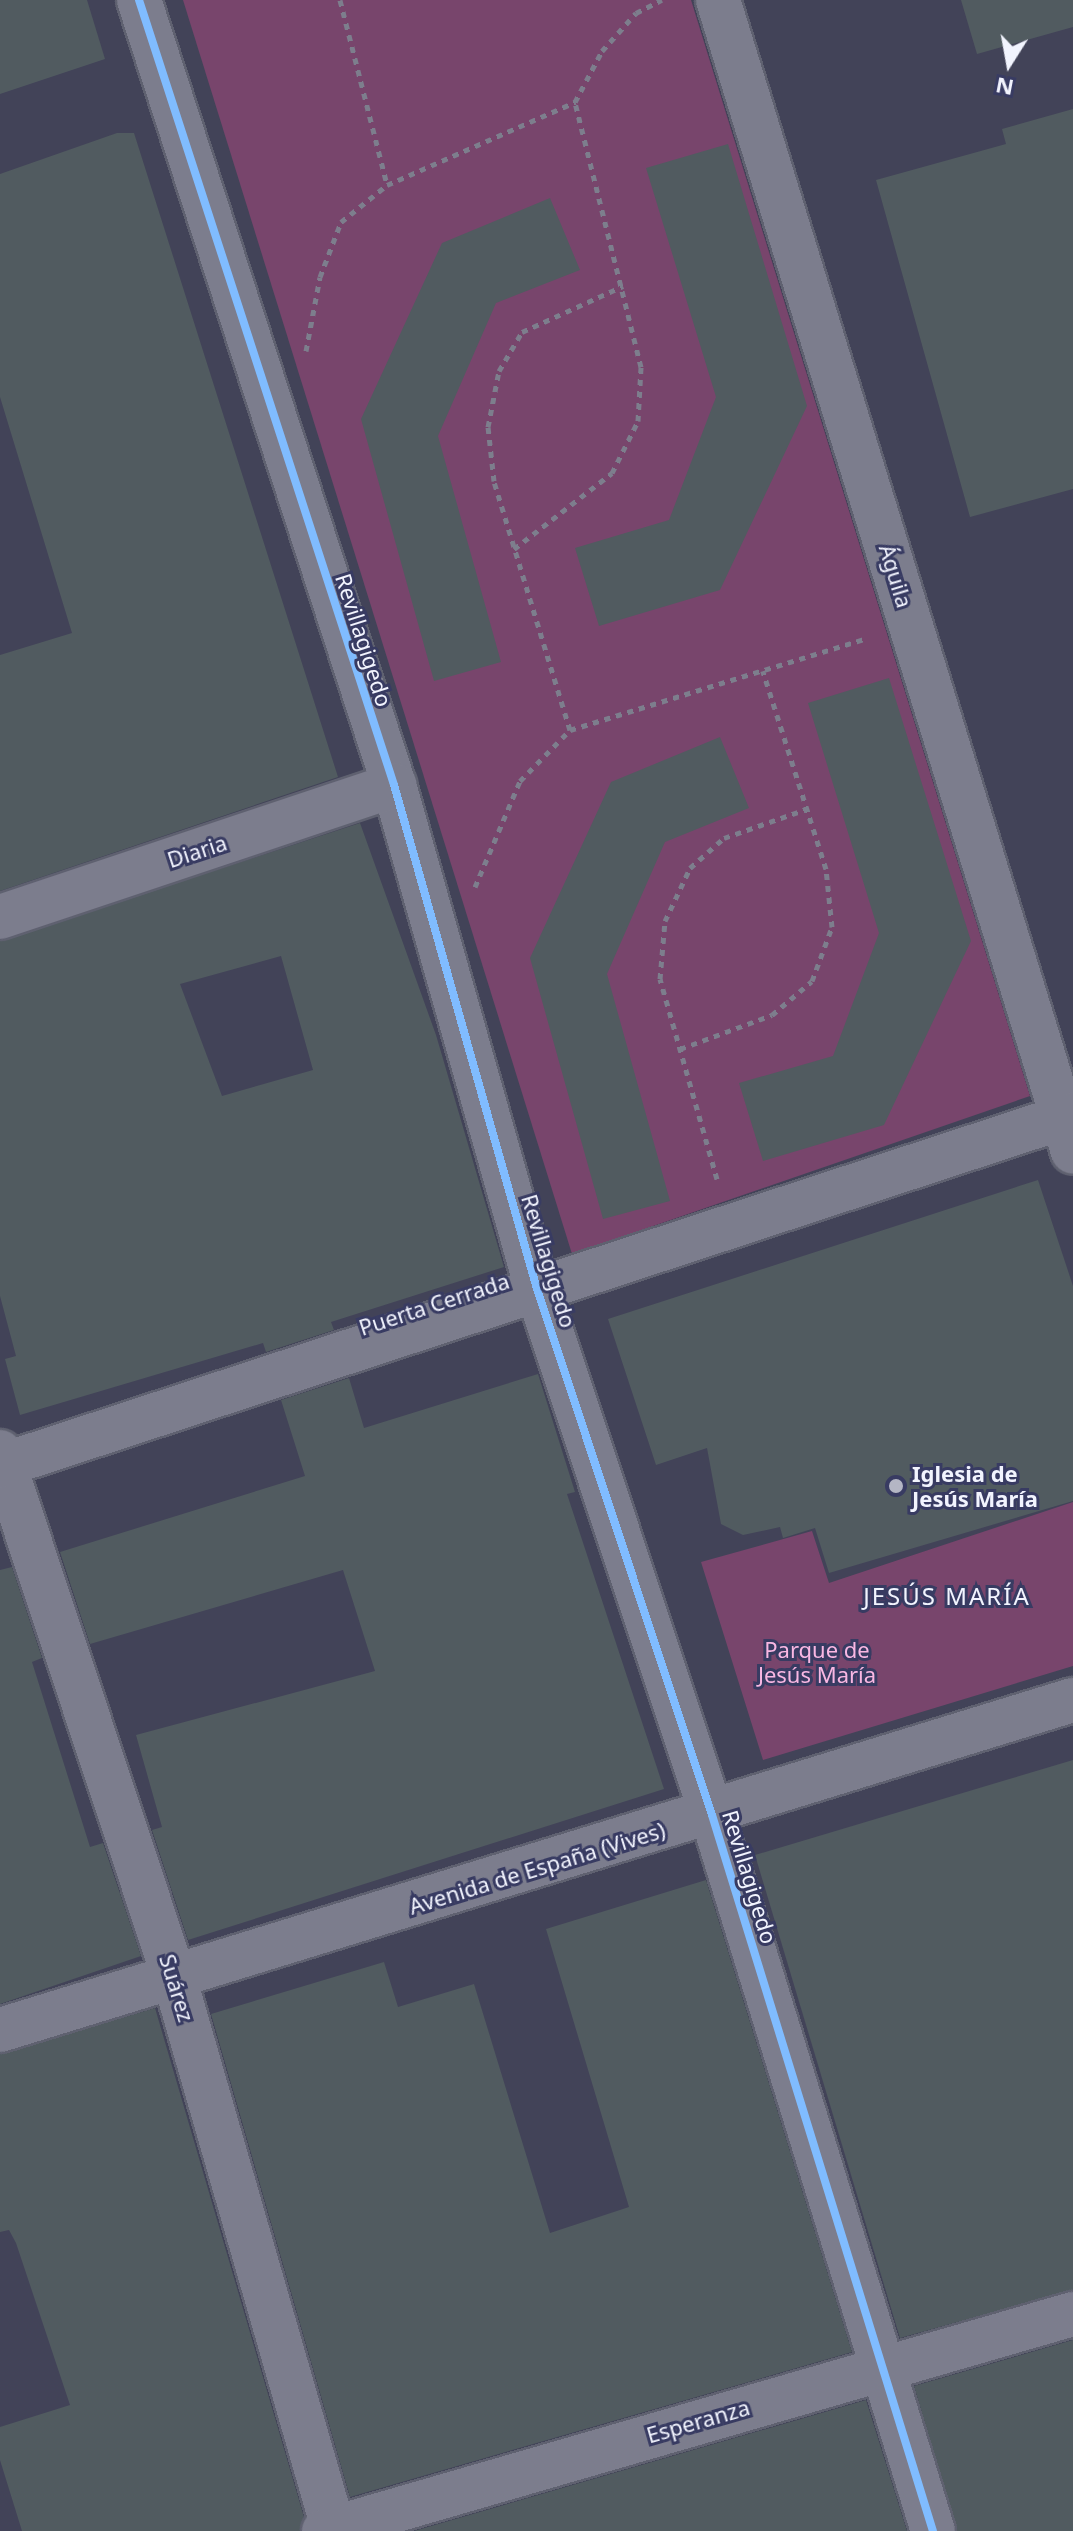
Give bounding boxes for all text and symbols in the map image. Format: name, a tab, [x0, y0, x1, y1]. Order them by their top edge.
north arrow	[969, 24, 1049, 104]
text: N	[993, 71, 1016, 104]
street label: Águila	[874, 541, 918, 611]
street label: Revillagigedo	[330, 570, 398, 710]
street label: Diaria	[164, 829, 230, 873]
street label: Revillagigedo	[516, 1191, 582, 1331]
street label: Puerta Cerrada	[355, 1267, 513, 1341]
place label: Iglesia de Jesús María	[912, 1460, 1038, 1512]
marker: Iglesia de Jesús María	[887, 1477, 905, 1495]
district label: JESÚS MARÍA	[863, 1582, 1031, 1610]
park label: Parque de Jesús María	[758, 1636, 876, 1688]
street label: Revillagigedo	[717, 1807, 783, 1947]
street label: Avenida de España (Vives)	[406, 1816, 668, 1920]
street label: Suárez	[154, 1951, 200, 2025]
street label: Esperanza	[643, 2394, 753, 2448]

